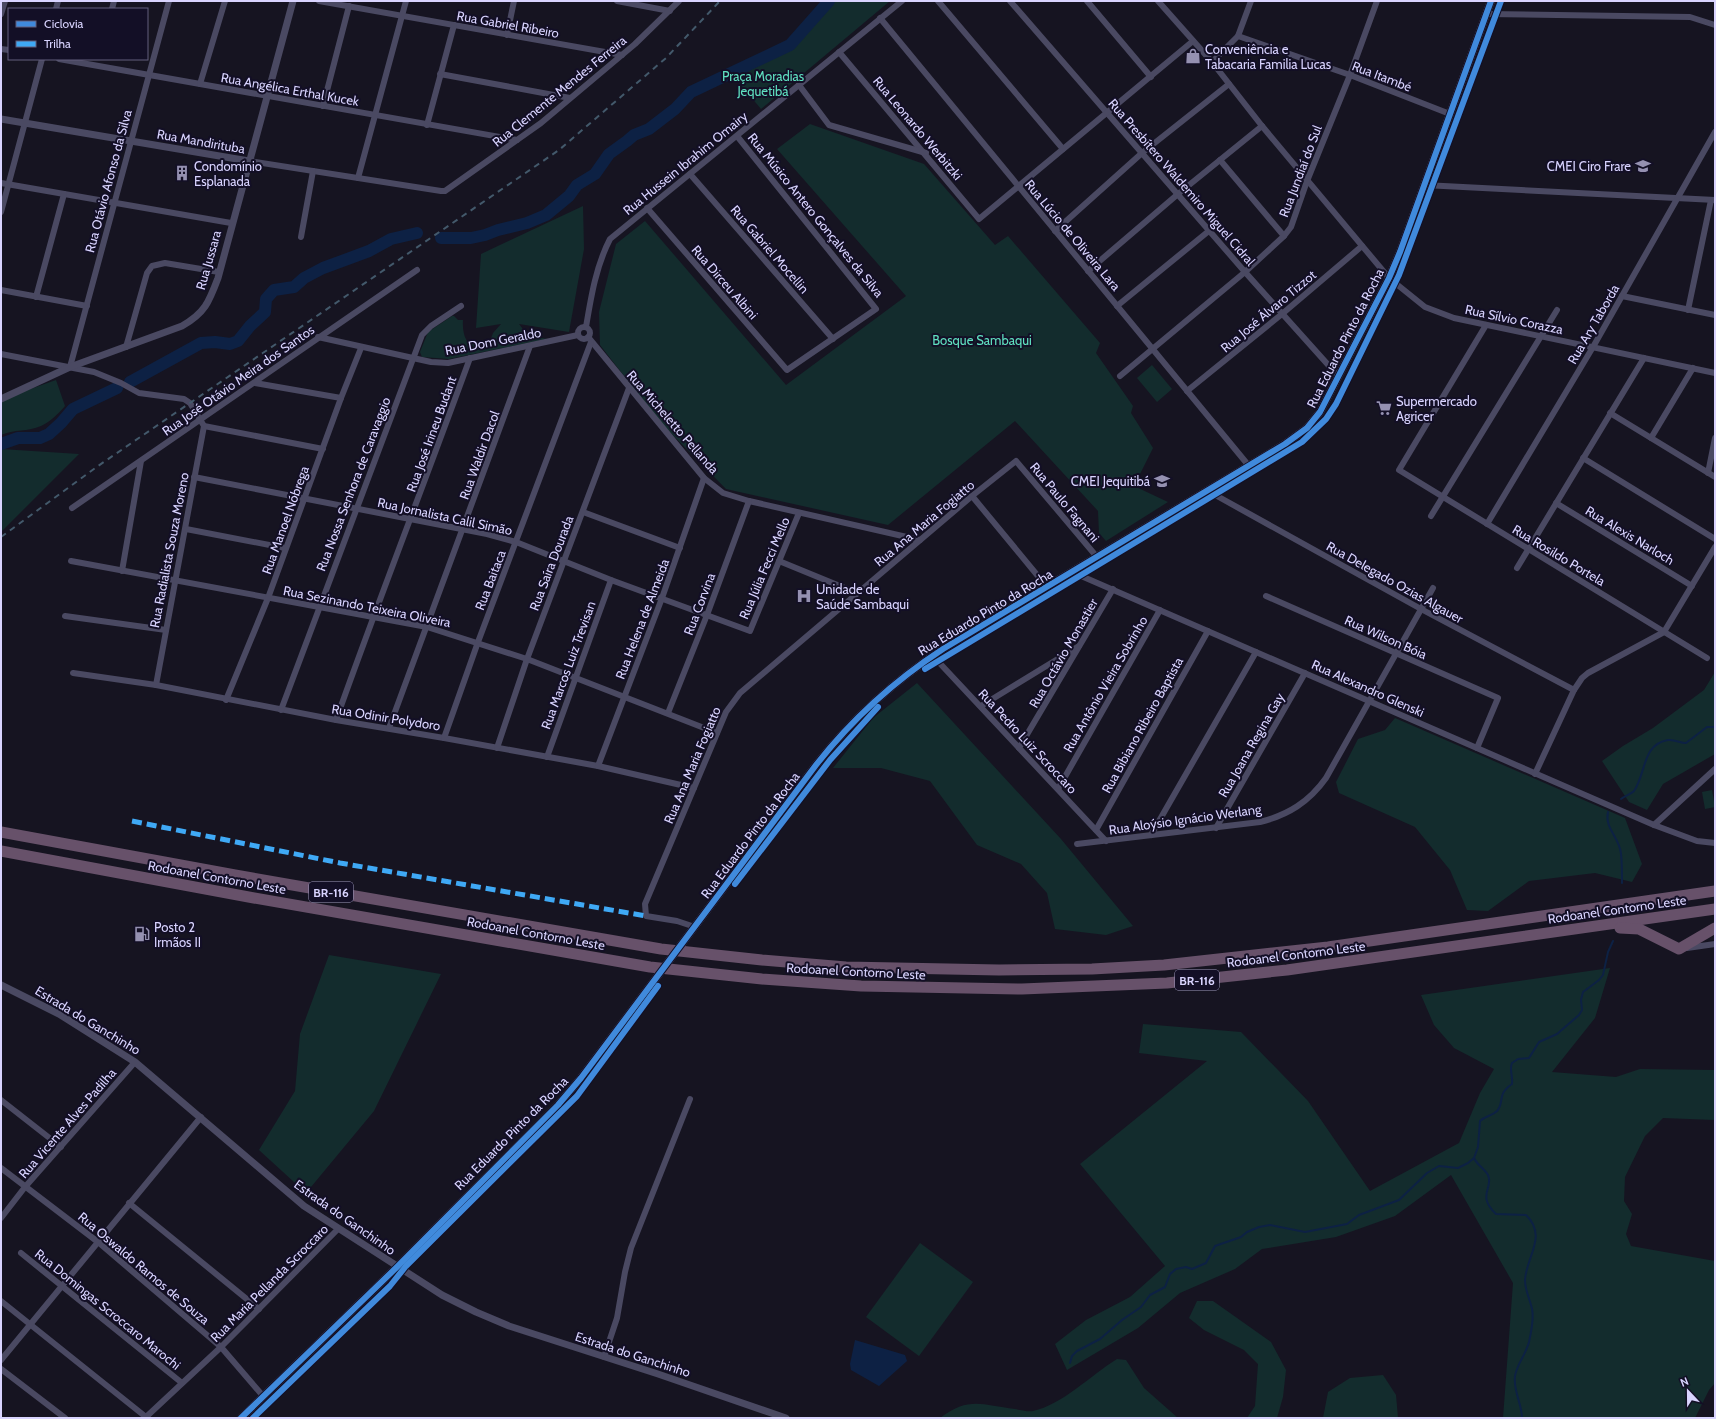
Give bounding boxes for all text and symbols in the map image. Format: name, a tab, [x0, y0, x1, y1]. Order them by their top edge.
street label: Rua Gabriel Ribeiro	[456, 7, 560, 41]
legend	[8, 8, 148, 60]
text: Ciclovia	[44, 16, 83, 31]
street label: Rua Clemente Mendes Ferreira	[489, 32, 630, 150]
text: Trilha	[44, 36, 71, 51]
place label: Conveniência e Tabacaria Familia Lucas	[1205, 41, 1332, 72]
shop icon: Conveniência e Tabacaria Familia Lucas	[1184, 47, 1202, 65]
street label: Rua Itambé	[1350, 57, 1414, 95]
park label: Praça Moradias Jequetibá	[722, 68, 805, 99]
street label: Rua Angélica Erthal Kucek	[220, 69, 360, 109]
street label: Rua Leonardo Werbitzki	[870, 73, 966, 183]
street label: Rua Presbítero Waldemiro Miguel Cidral	[1105, 95, 1259, 269]
street label: Rua Otávio Afonso da Silva	[81, 107, 135, 254]
street label: Rua Hussein Ibrahim Omairy	[619, 108, 751, 218]
street label: Rua Jundiaí do Sul	[1275, 123, 1325, 219]
street label: Rua Mandirituba	[156, 125, 247, 157]
street label: Rua Músico Antero Gonçalves da Silva	[745, 130, 888, 301]
school or university icon: CMEI Ciro Frare	[1634, 157, 1652, 175]
place label: Condomínio Esplanada	[194, 158, 262, 189]
place label: CMEI Ciro Frare	[1547, 158, 1631, 174]
building icon: Condomínio Esplanada	[173, 164, 191, 182]
street label: Rua Lúcio de Oliveira Lara	[1022, 176, 1125, 294]
street label: Rua Gabriel Mocellin	[727, 202, 813, 296]
street label: Rua Jussara	[192, 228, 224, 291]
street label: Rua Dirceu Albini	[688, 242, 762, 322]
street label: Rua José Álvaro Tizzot	[1216, 265, 1319, 356]
street label: Rua Eduardo Pinto da Rocha	[1303, 265, 1387, 410]
street label: Rua Ary Taborda	[1564, 281, 1623, 367]
street label: Rua Sílvio Corazza	[1463, 301, 1565, 337]
street label: Rua José Otávio Meira dos Santos	[159, 321, 318, 439]
street label: Rua Dom Geraldo	[444, 324, 542, 358]
park label: Bosque Sambaqui	[932, 332, 1032, 348]
street label: Rua Micheletto Pellanda	[624, 367, 723, 478]
street label: Rua José Irineu Budant	[403, 373, 460, 494]
place label: Supermercado Agricer	[1396, 393, 1477, 424]
street label: Rua Nossa Senhora de Caravaggio	[312, 395, 394, 573]
supermarket icon: Supermercado Agricer	[1375, 399, 1393, 417]
street label: Rua Waldir Dacol	[456, 408, 502, 502]
street label: Rua Paulo Fagnani	[1027, 459, 1103, 545]
street label: Rua Manoel Nóbrega	[258, 463, 312, 576]
street label: Rua Radialista Souza Moreno	[146, 471, 192, 629]
school or university icon: CMEI Jequitibá	[1153, 472, 1171, 490]
place label: CMEI Jequitibá	[1071, 473, 1151, 489]
street label: Rua Ana Maria Fogiatto	[871, 476, 977, 570]
street label: Rua Jornalista Calil Simão	[376, 494, 514, 538]
street label: Rua Alexis Narloch	[1583, 502, 1677, 568]
street label: Rua Saíra Dourada	[526, 513, 577, 613]
street label: Rua Júlia Fecci Mello	[735, 515, 793, 621]
street label: Rua Rosildo Portela	[1510, 521, 1609, 589]
street label: Rua Delegado Ozias Algauer	[1324, 538, 1467, 627]
street label: Rua Baitaca	[471, 547, 509, 612]
street label: Rua Helena de Almeida	[612, 556, 673, 681]
street label: Rua Eduardo Pinto da Rocha	[915, 565, 1056, 659]
street label: Rua Corvina	[680, 570, 718, 637]
place label: Unidade de Saúde Sambaqui	[816, 581, 909, 612]
street label: Rua Sezinando Teixeira Oliveira	[282, 582, 453, 630]
hospital icon: Unidade de Saúde Sambaqui	[795, 587, 813, 605]
street label: Rua Octávio Monastier	[1025, 595, 1101, 710]
street label: Rua Marcos Luiz Trevisan	[537, 599, 599, 731]
street label: Rua Wilson Bóia	[1342, 612, 1430, 663]
street label: Rua Antônio Vieira Sobrinho	[1059, 613, 1151, 755]
street label: Rua Bibiano Ribeiro Baptista	[1098, 654, 1186, 796]
street label: Rua Alexandro Glenski	[1309, 656, 1427, 720]
street label: Rua Pedro Luiz Scroccaro	[975, 685, 1081, 797]
street label: Rua Joana Regina Gay	[1215, 690, 1288, 800]
street label: Rua Odinir Polydoro	[330, 701, 442, 733]
street label: Rua Ana Maria Fogiatto	[660, 704, 724, 826]
street label: Rua Eduardo Pinto da Rocha	[697, 768, 803, 901]
street label: Rua Aloýsio Ignácio Werlang	[1108, 800, 1263, 838]
street label: Rodoanel Contorno Leste	[147, 857, 288, 897]
road number: BR-116	[309, 882, 353, 902]
street label: Rodoanel Contorno Leste	[1547, 891, 1688, 927]
street label: Rodoanel Contorno Leste	[466, 913, 607, 953]
place label: Posto 2 Irmãos II	[154, 919, 201, 950]
fuel station icon: Posto 2 Irmãos II	[133, 925, 151, 943]
street label: Rodoanel Contorno Leste	[1226, 938, 1367, 970]
street label: Rodoanel Contorno Leste	[786, 959, 927, 983]
road number: BR-116	[1175, 970, 1219, 990]
street label: Estrada do Ganchinho	[32, 982, 144, 1058]
street label: Rua Vicente Alves Padilha	[15, 1064, 120, 1181]
street label: Rua Eduardo Pinto da Rocha	[451, 1072, 572, 1193]
street label: Estrada do Ganchinho	[291, 1176, 399, 1258]
street label: Rua Oswaldo Ramos de Souza	[75, 1208, 213, 1328]
street label: Rua Maria Pellanda Scroccaro	[207, 1221, 331, 1345]
street label: Rua Domingas Scroccaro Marochi	[32, 1245, 184, 1373]
street label: Estrada do Ganchinho	[573, 1328, 693, 1380]
north arrow	[1668, 1371, 1708, 1411]
text: N	[1678, 1374, 1690, 1390]

